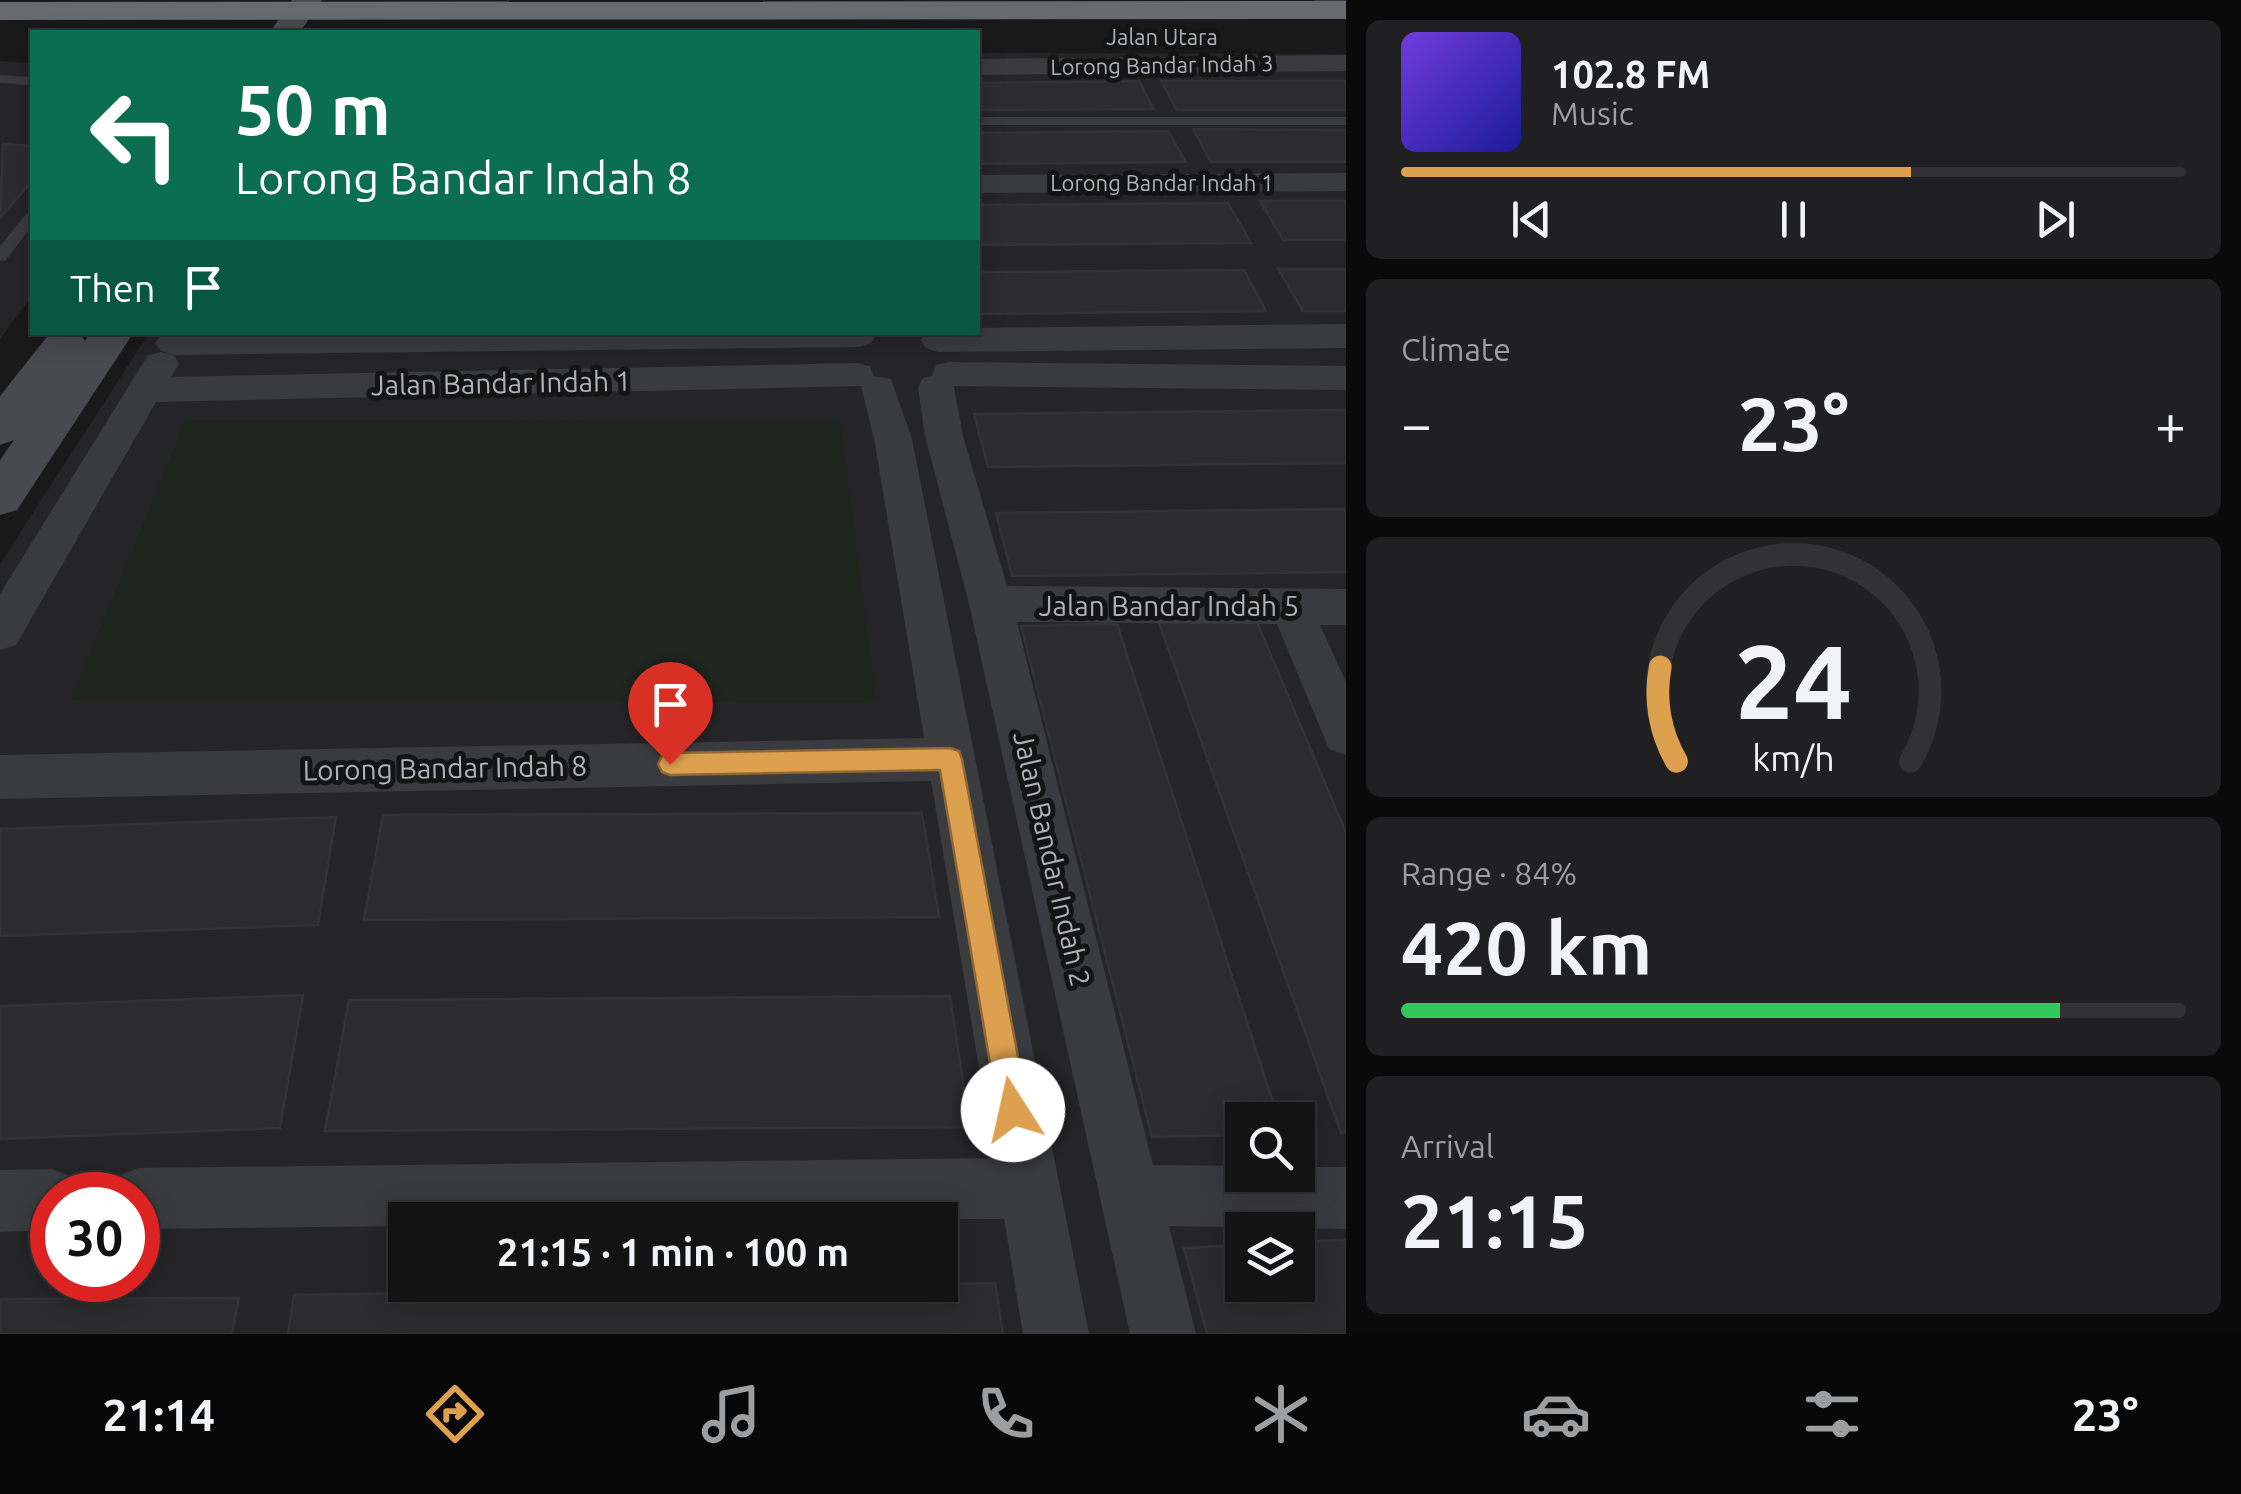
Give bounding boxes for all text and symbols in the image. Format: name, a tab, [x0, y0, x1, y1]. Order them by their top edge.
street label: Jalan Utara	[1106, 24, 1218, 49]
street label: Lorong Bandar Indah 3	[1050, 50, 1274, 79]
text: 102.8 FM	[1551, 53, 1710, 95]
icon: left	[70, 70, 200, 200]
text: 50 m	[235, 70, 391, 148]
text: Music	[1551, 95, 1634, 131]
text: Lorong Bandar Indah 8	[235, 152, 692, 203]
street label: Lorong Bandar Indah 1	[1050, 170, 1274, 195]
icon: previous	[1504, 192, 1559, 247]
icon: pause	[1766, 192, 1821, 247]
icon: next	[2028, 192, 2083, 247]
icon: arrive	[176, 260, 231, 315]
text: Then	[70, 267, 156, 309]
text: Climate	[1401, 331, 1511, 367]
street label: Jalan Bandar Indah 1	[371, 365, 631, 400]
text: 23°	[1738, 381, 1849, 465]
text: −	[1401, 393, 1432, 454]
text: +	[2155, 393, 2186, 454]
street label: Jalan Bandar Indah 5	[1039, 590, 1299, 621]
text: 24	[1735, 622, 1852, 739]
pin	[628, 662, 713, 765]
icon: arrive	[643, 677, 698, 732]
street label: Jalan Bandar Indah 2	[1008, 729, 1097, 989]
text: km/h	[1752, 738, 1835, 778]
street label: Lorong Bandar Indah 8	[303, 750, 587, 785]
text: Range · 84%	[1401, 855, 1577, 891]
text: 420 km	[1401, 905, 1652, 989]
position arrow	[961, 1058, 1065, 1162]
map controls	[1225, 1102, 1315, 1302]
button: search	[1225, 1102, 1315, 1192]
text: Arrival	[1401, 1128, 1494, 1164]
speed limit sign: 30	[30, 1172, 160, 1302]
text: 21:15	[1401, 1178, 1589, 1262]
button: layers	[1225, 1212, 1315, 1302]
text: 21:15 · 1 min · 100 m	[497, 1231, 849, 1273]
icon: directions	[420, 1379, 490, 1449]
icon: music	[696, 1379, 766, 1449]
icon: phone	[971, 1379, 1041, 1449]
icon: climate	[1246, 1379, 1316, 1449]
icon: car	[1521, 1379, 1591, 1449]
icon: filters	[1797, 1379, 1867, 1449]
text: 21:14	[103, 1389, 215, 1440]
text: 23°	[2072, 1389, 2138, 1440]

